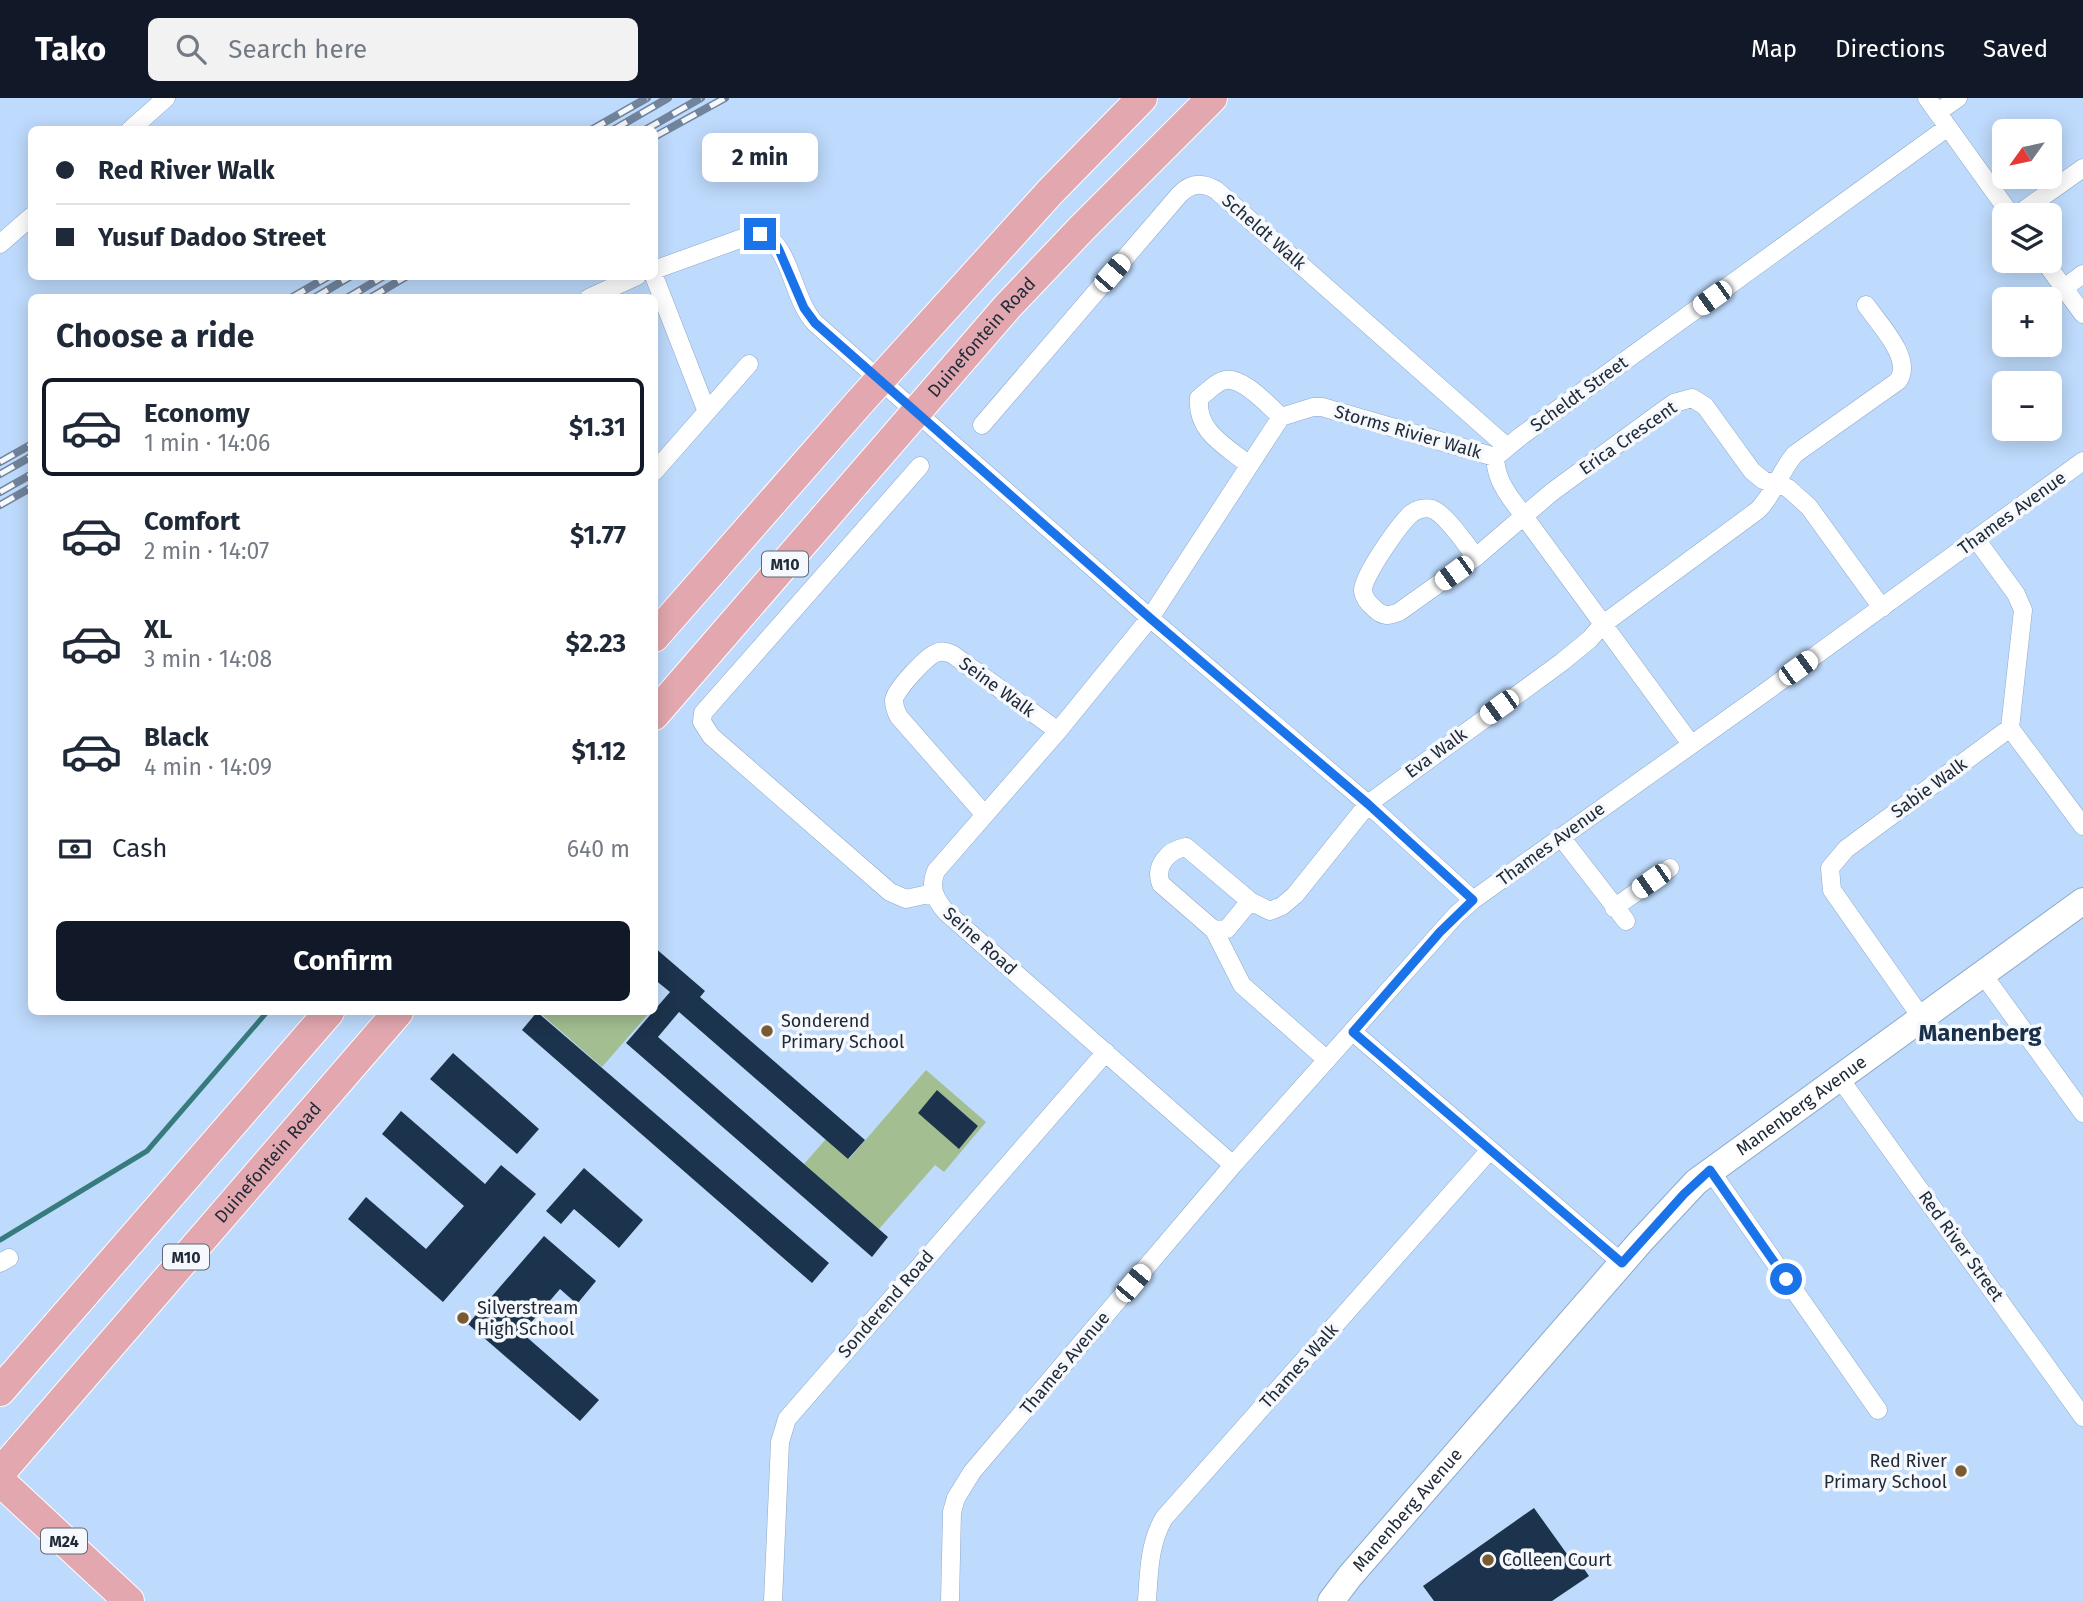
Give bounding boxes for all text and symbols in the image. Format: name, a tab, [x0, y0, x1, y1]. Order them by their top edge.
search box	[148, 18, 638, 81]
text: Tako	[35, 29, 106, 69]
icon: search	[172, 30, 210, 68]
text: Search here	[228, 34, 367, 65]
text: Map	[1751, 35, 1797, 63]
text: Directions	[1835, 35, 1945, 63]
text: Saved	[1983, 35, 2048, 63]
north arrow	[1992, 119, 2062, 189]
map controls	[1992, 119, 2062, 441]
callout: 2 min	[702, 132, 818, 181]
text: 2 min	[732, 143, 788, 171]
text: Red River Walk	[98, 155, 275, 186]
street label: Scheldt Walk	[1217, 189, 1311, 275]
button: layers	[1992, 203, 2062, 273]
route end	[744, 218, 776, 250]
text: Yusuf Dadoo Street	[98, 222, 326, 253]
car	[1091, 250, 1134, 296]
street label: Duinefontein Road	[923, 273, 1040, 402]
car	[1689, 277, 1736, 319]
button: +	[1992, 287, 2062, 357]
text: Choose a ride	[56, 317, 254, 355]
street label: Scheldt Street	[1526, 351, 1632, 437]
button: −	[1992, 371, 2062, 441]
icon: car	[60, 396, 123, 459]
street label: Erica Crescent	[1575, 396, 1681, 480]
text: Economy	[144, 398, 250, 429]
street label: Storms Rivier Walk	[1332, 400, 1485, 464]
text: $1.31	[569, 412, 626, 443]
text: 1 min · 14:06	[144, 429, 270, 457]
street label: Thames Avenue	[1954, 467, 2070, 559]
icon: car	[60, 504, 123, 567]
text: Comfort	[144, 506, 240, 537]
text: $1.77	[570, 520, 626, 551]
text: 2 min · 14:07	[144, 537, 269, 565]
road number: M10	[762, 551, 808, 576]
car	[1431, 552, 1478, 594]
icon: car	[60, 612, 123, 675]
text: XL	[144, 614, 172, 645]
text: $2.23	[565, 628, 626, 659]
text: 3 min · 14:08	[144, 645, 272, 673]
car	[1775, 647, 1822, 689]
street label: Seine Walk	[955, 652, 1040, 722]
car	[1476, 686, 1523, 728]
icon: car	[60, 720, 123, 783]
text: Black	[144, 722, 209, 753]
street label: Eva Walk	[1401, 723, 1472, 783]
text: $1.12	[571, 736, 626, 767]
text: 4 min · 14:09	[144, 753, 272, 781]
street label: Sabie Walk	[1887, 753, 1972, 823]
street label: Thames Avenue	[1493, 798, 1609, 890]
icon: cash	[56, 830, 94, 868]
text: Cash	[112, 833, 168, 864]
text: 640 m	[567, 835, 630, 863]
car	[1628, 860, 1675, 902]
street label: Seine Road	[939, 902, 1021, 980]
button: Confirm	[56, 921, 630, 1001]
place label: Sonderend Primary School	[781, 1010, 904, 1053]
district label: Manenberg	[1918, 1019, 2042, 1047]
marker: Sonderend Primary School	[759, 1023, 775, 1039]
street label: Manenberg Avenue	[1732, 1051, 1871, 1160]
street label: Duinefontein Road	[210, 1098, 326, 1228]
street label: Red River Street	[1914, 1187, 2009, 1306]
road number: M10	[163, 1245, 209, 1270]
street label: Sonderend Road	[833, 1246, 939, 1362]
car	[1112, 1260, 1155, 1306]
route start	[1770, 1263, 1802, 1295]
place label: Silverstream High School	[477, 1297, 578, 1340]
street label: Thames Avenue	[1015, 1307, 1115, 1419]
marker: Silverstream High School	[455, 1310, 471, 1326]
street label: Thames Walk	[1255, 1318, 1343, 1413]
street label: Manenberg Avenue	[1348, 1444, 1467, 1576]
place label: Red River Primary School	[1824, 1450, 1947, 1493]
marker: Red River Primary School	[1953, 1463, 1969, 1479]
road number: M24	[41, 1528, 87, 1554]
place label: Colleen Court	[1502, 1549, 1612, 1571]
marker: Colleen Court	[1480, 1552, 1496, 1568]

